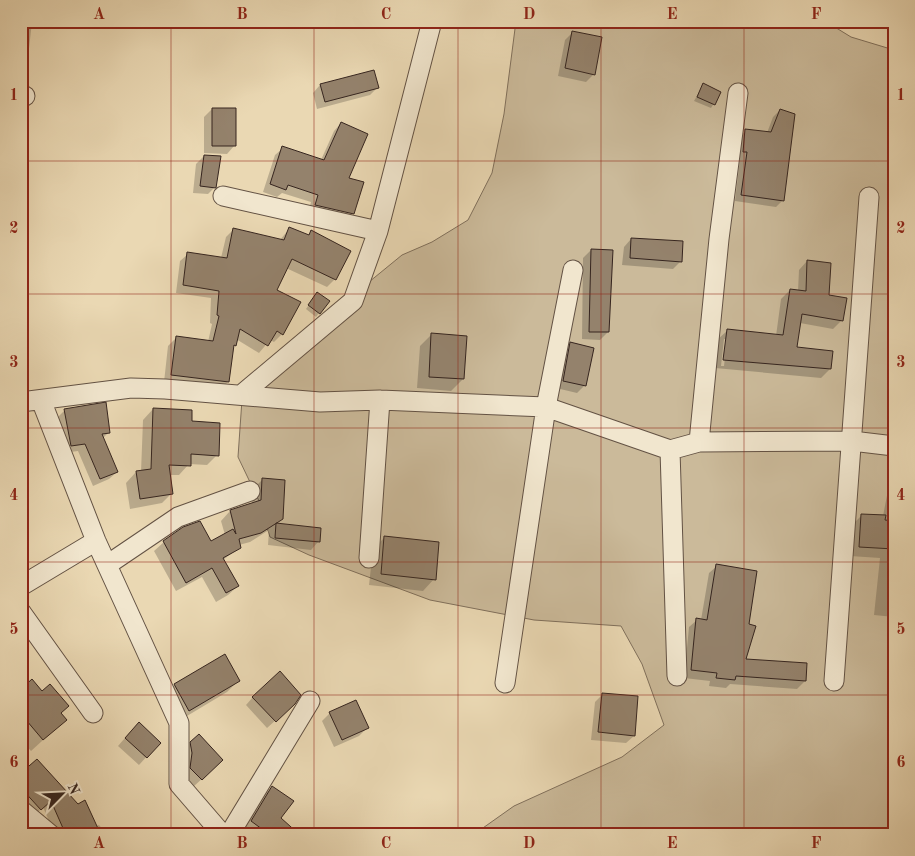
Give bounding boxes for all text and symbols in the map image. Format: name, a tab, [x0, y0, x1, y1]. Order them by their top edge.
text: A	[93, 7, 105, 23]
text: B	[236, 7, 248, 23]
text: C	[381, 7, 391, 23]
text: D	[523, 7, 535, 23]
text: E	[666, 7, 678, 23]
text: F	[811, 7, 822, 23]
text: 1	[9, 88, 19, 104]
text: 1	[896, 88, 906, 104]
text: 2	[9, 221, 19, 237]
text: 2	[896, 221, 906, 237]
text: 3	[9, 355, 19, 371]
text: 3	[896, 355, 906, 371]
text: 4	[9, 488, 19, 504]
text: 4	[896, 488, 906, 504]
text: 5	[9, 622, 19, 638]
text: 5	[896, 622, 906, 638]
text: 6	[9, 755, 19, 771]
text: 6	[896, 755, 906, 771]
north arrow	[38, 768, 88, 818]
text: N	[64, 781, 82, 797]
text: A	[93, 836, 105, 852]
text: B	[236, 836, 248, 852]
text: C	[381, 836, 391, 852]
text: D	[523, 836, 535, 852]
text: E	[666, 836, 678, 852]
text: F	[811, 836, 822, 852]

